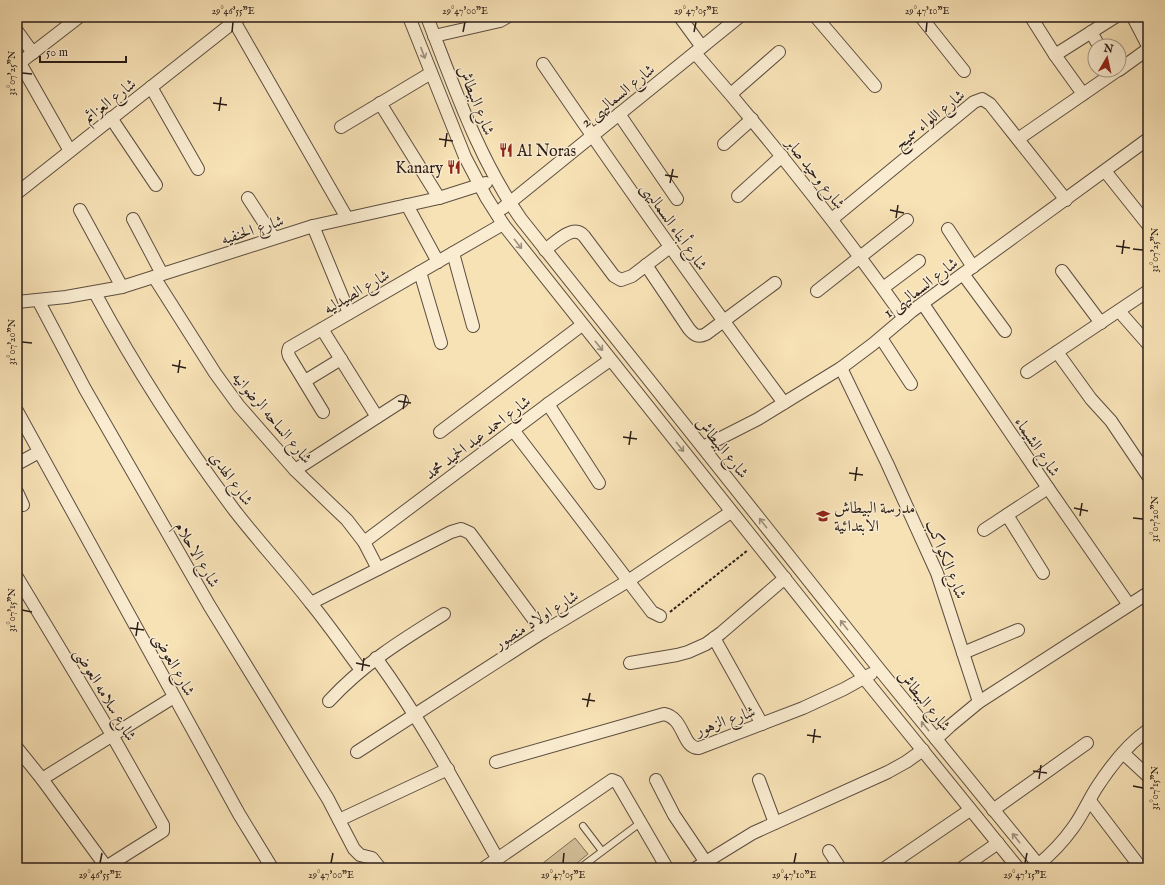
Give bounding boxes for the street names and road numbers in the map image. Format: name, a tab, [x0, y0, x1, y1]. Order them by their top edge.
street label: شارع السماليهى 2	[577, 60, 661, 134]
street label: شارع البيطاش	[450, 63, 498, 139]
street label: شارع العزائم	[80, 75, 143, 131]
street label: شارع اللواء سميح	[891, 86, 971, 157]
street label: شارع وحيد صابر	[777, 133, 849, 215]
street label: شارع أبناء السماليهى	[634, 178, 714, 276]
street label: شارع الحنفيه	[219, 211, 287, 252]
street label: شارع السماليهى 1	[880, 254, 964, 325]
street label: شارع الصيدليه	[320, 266, 395, 321]
street label: شارع الساحه الرضوانيه	[225, 368, 316, 470]
street label: شارع احمد عبد الحميد محمد	[421, 392, 537, 487]
street label: شارع البيطاش	[689, 413, 752, 484]
street label: شارع الشيماء	[1007, 413, 1064, 482]
street label: شارع الهدي	[202, 448, 257, 511]
street label: شارع الكواكب	[918, 517, 970, 603]
street label: شارع الاحلام	[167, 518, 223, 593]
street label: شارع اولاد منصور	[489, 587, 584, 657]
street label: شارع العوضى	[146, 630, 199, 701]
street label: شارع سلامه العوضى	[67, 645, 140, 746]
street label: شارع البيطاش	[891, 666, 954, 737]
street label: شارع الزهور	[691, 702, 759, 744]

